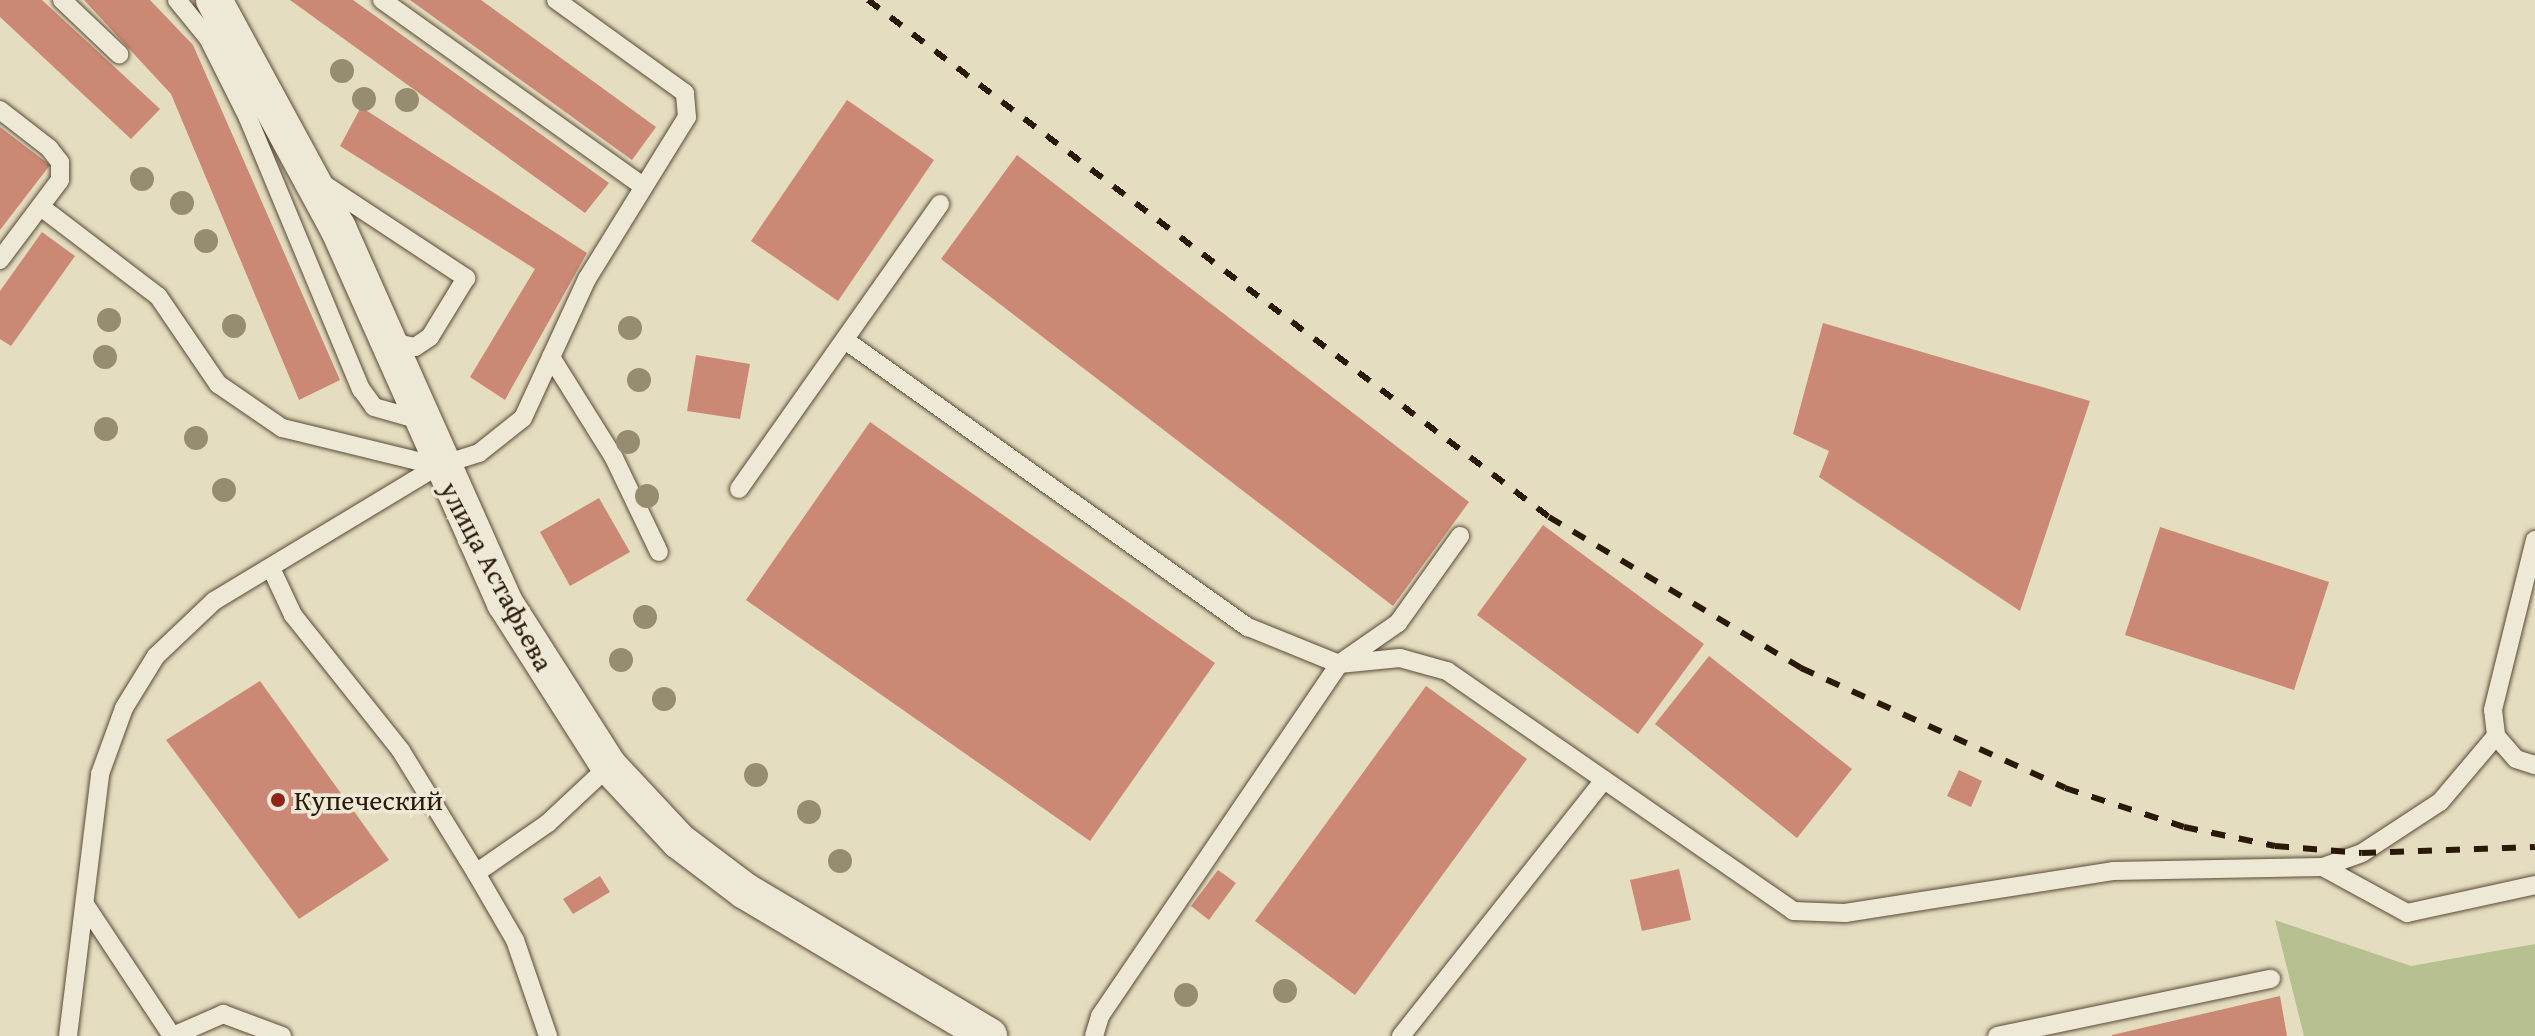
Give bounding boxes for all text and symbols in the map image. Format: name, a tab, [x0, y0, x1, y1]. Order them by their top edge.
street label: улица Астафьева	[433, 475, 561, 677]
place label: Купеческий	[294, 783, 443, 817]
marker: Купеческий	[269, 791, 287, 809]

